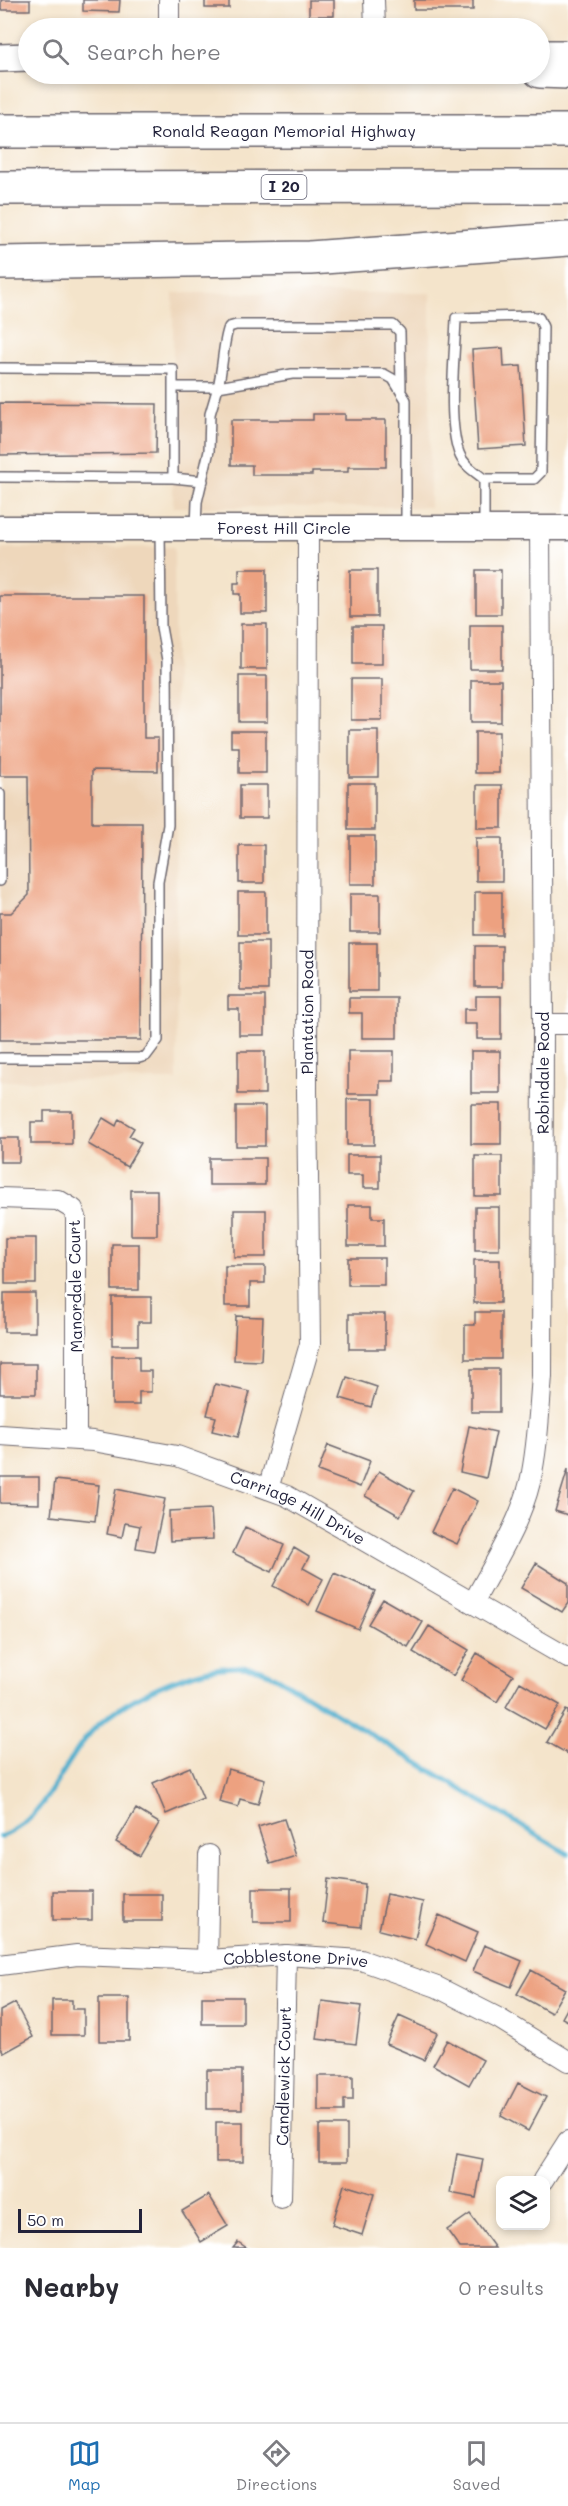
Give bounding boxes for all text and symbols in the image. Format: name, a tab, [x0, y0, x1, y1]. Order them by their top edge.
search box	[18, 18, 550, 84]
icon: search	[39, 35, 72, 68]
text: Search here	[87, 37, 221, 66]
street label: Ronald Reagan Memorial Highway	[152, 120, 416, 141]
road number: I 20	[262, 175, 306, 199]
street label: Forest Hill Circle	[217, 517, 351, 538]
street label: Plantation Road	[296, 949, 317, 1075]
street label: Robindale Road	[532, 1011, 553, 1134]
street label: Manordale Court	[63, 1219, 86, 1353]
street label: Carriage Hill Drive	[227, 1465, 369, 1549]
street label: Cobblestone Drive	[223, 1944, 372, 1972]
street label: Candlewick Court	[271, 2006, 295, 2146]
map controls	[496, 2176, 550, 2230]
button: layers	[496, 2176, 550, 2230]
scale bar	[18, 2206, 142, 2234]
text: 50 m	[27, 2209, 64, 2230]
text: Nearby	[24, 2270, 119, 2304]
text: 0 results	[459, 2274, 544, 2300]
tab: Map	[68, 2437, 101, 2494]
tab: Directions	[236, 2437, 317, 2494]
tab: Saved	[453, 2437, 500, 2494]

